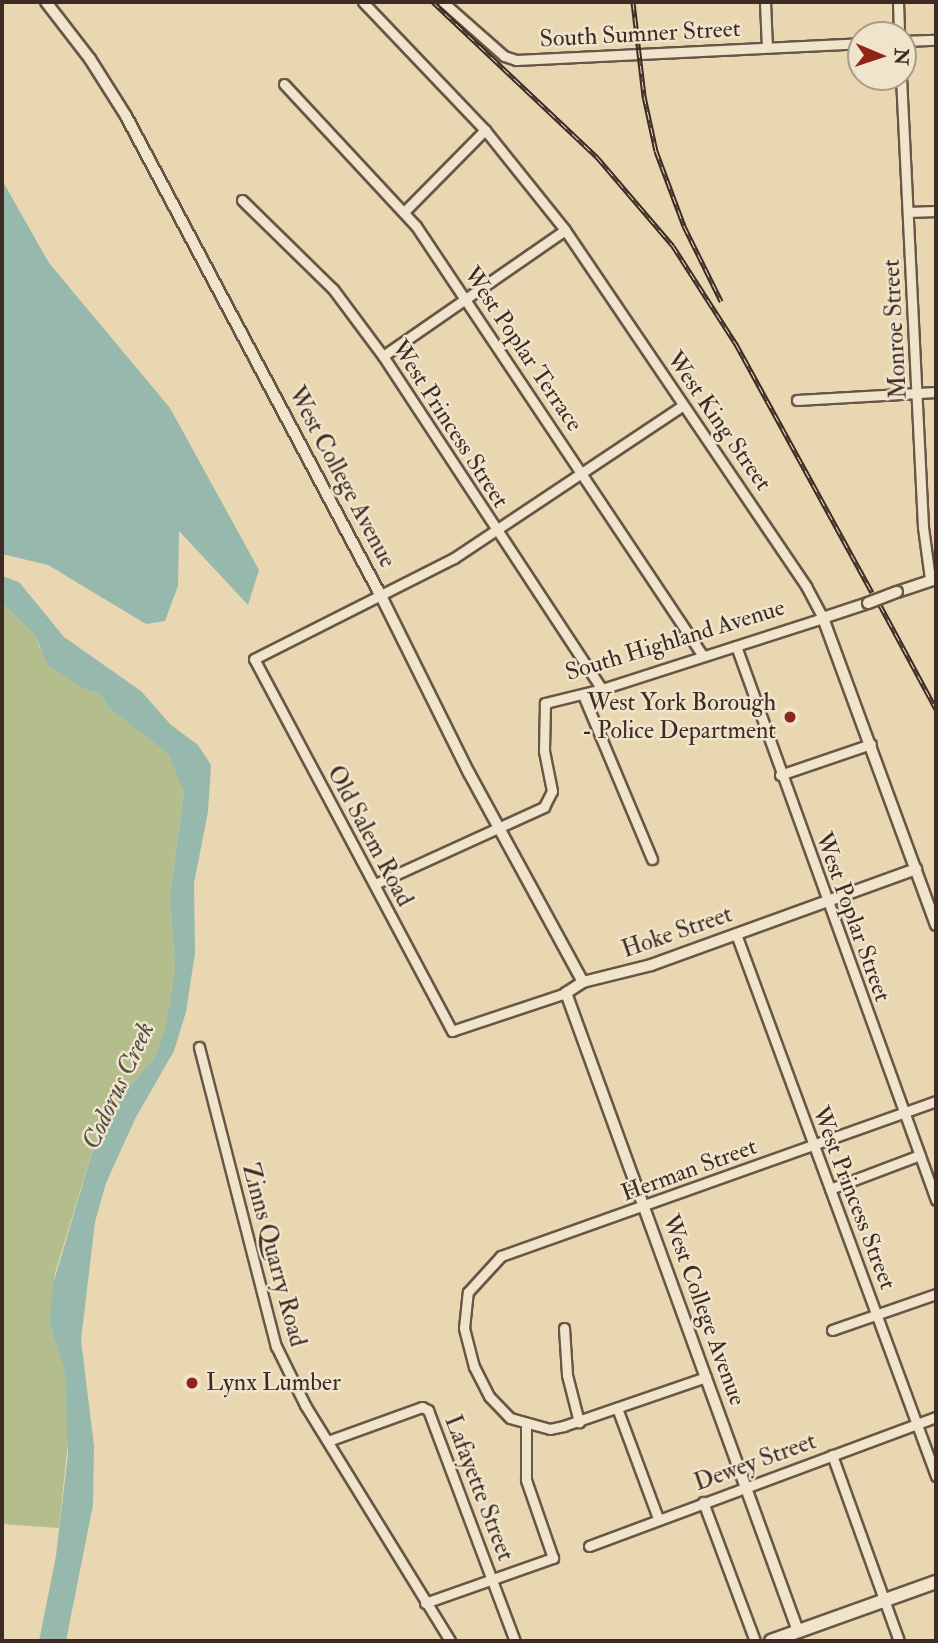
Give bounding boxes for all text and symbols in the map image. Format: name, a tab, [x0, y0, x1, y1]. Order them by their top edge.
street label: South Sumner Street	[539, 14, 741, 54]
north arrow	[847, 21, 917, 91]
text: N	[889, 48, 913, 66]
street label: Monroe Street	[877, 258, 913, 400]
street label: West Poplar Terrace	[457, 261, 589, 437]
street label: West Princess Street	[385, 335, 515, 513]
street label: West King Street	[660, 346, 778, 496]
street label: West College Avenue	[282, 382, 402, 572]
street label: South Highland Avenue	[562, 593, 788, 687]
place label: West York Borough - Police Department	[582, 689, 776, 745]
marker: West York Borough - Police Department	[782, 709, 798, 725]
street label: Old Salem Road	[321, 761, 419, 911]
street label: West Poplar Street	[809, 828, 897, 1006]
street label: Hoke Street	[618, 900, 736, 964]
water label: Codorus Creek	[76, 1017, 162, 1155]
street label: West Princess Street	[806, 1102, 902, 1294]
street label: Herman Street	[617, 1132, 761, 1208]
street label: Zinns Quarry Road	[236, 1160, 312, 1350]
street label: West College Avenue	[656, 1211, 752, 1409]
place label: Lynx Lumber	[206, 1369, 341, 1397]
marker: Lynx Lumber	[184, 1375, 200, 1391]
street label: Lafayette Street	[438, 1411, 520, 1565]
street label: Dewey Street	[690, 1427, 820, 1497]

